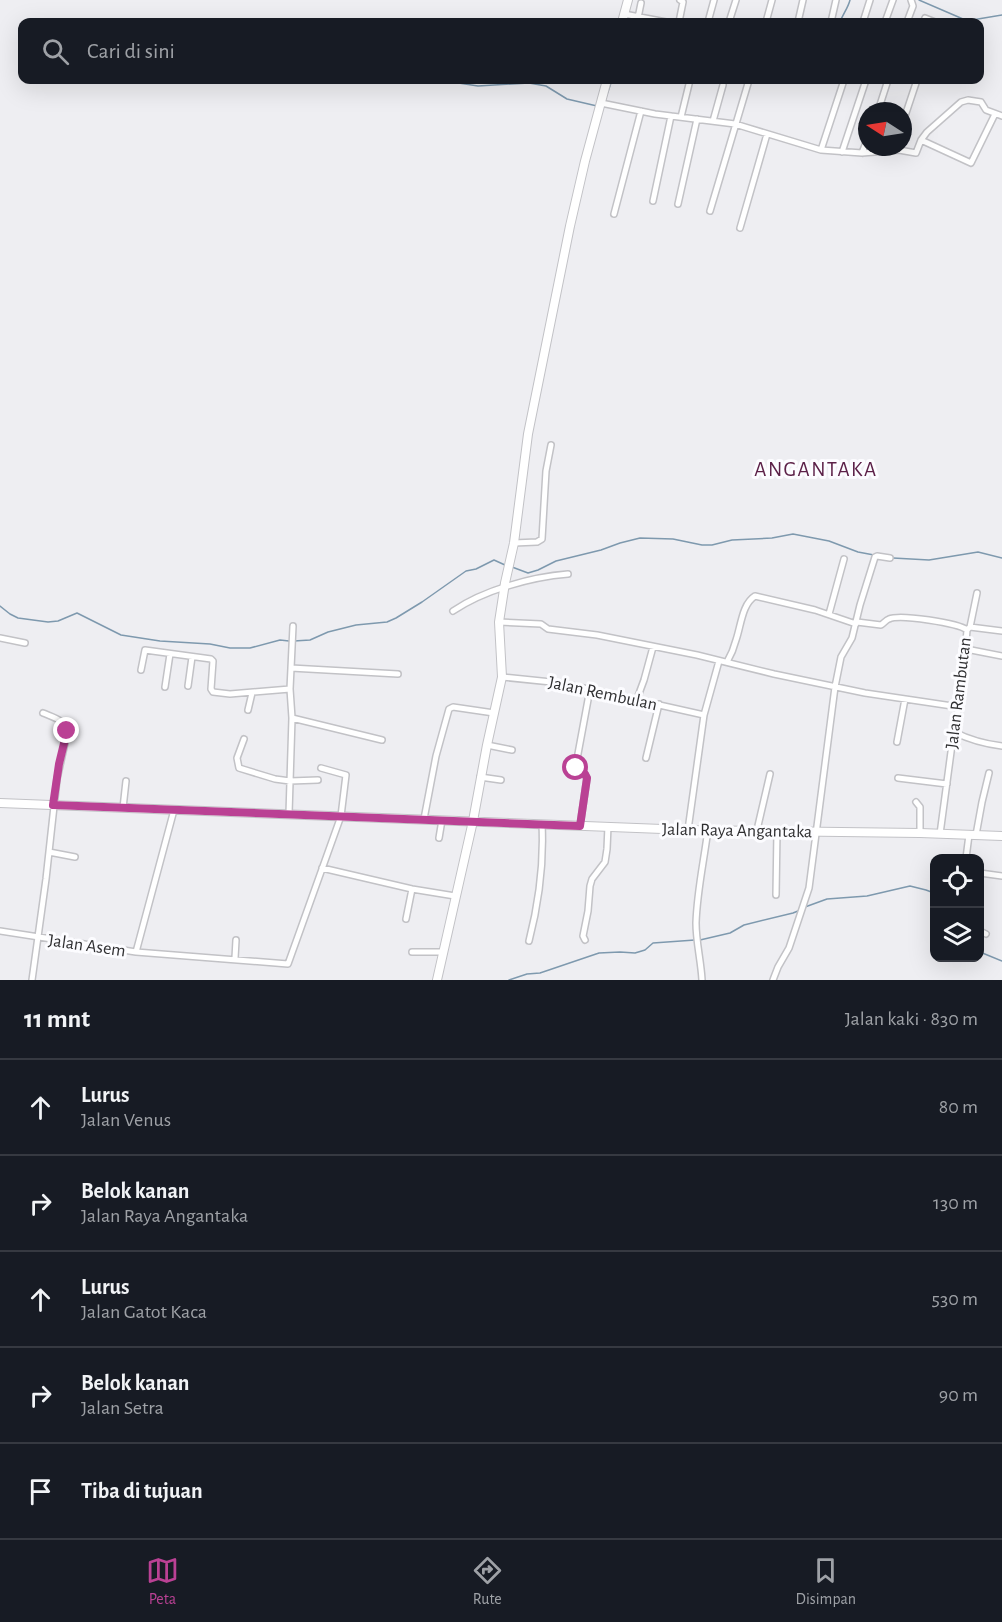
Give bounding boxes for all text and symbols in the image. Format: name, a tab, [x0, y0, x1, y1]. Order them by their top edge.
search box	[18, 18, 984, 84]
icon: search	[39, 35, 72, 68]
text: Cari di sini	[87, 40, 175, 62]
north arrow	[858, 102, 912, 156]
district label: ANGANTAKA	[754, 459, 878, 480]
street label: Jalan Rambutan	[943, 636, 975, 750]
street label: Jalan Rembulan	[547, 674, 659, 714]
route end	[53, 717, 79, 743]
route start	[562, 754, 588, 780]
street label: Jalan Raya Angantaka	[662, 821, 812, 841]
map controls	[930, 854, 984, 962]
button: locate	[930, 854, 984, 908]
button: layers	[930, 908, 984, 962]
street label: Jalan Asem	[47, 932, 127, 960]
text: 11 mnt	[24, 1006, 90, 1032]
text: Jalan kaki · 830 m	[845, 1009, 978, 1029]
text: Lurus	[81, 1084, 130, 1106]
icon: ahead	[24, 1091, 57, 1124]
text: 80 m	[939, 1097, 978, 1117]
text: Jalan Venus	[81, 1110, 171, 1130]
text: Belok kanan	[81, 1180, 189, 1202]
icon: right	[24, 1187, 57, 1220]
text: 130 m	[933, 1193, 978, 1213]
text: Jalan Raya Angantaka	[81, 1206, 248, 1226]
text: Lurus	[81, 1276, 130, 1298]
icon: ahead	[24, 1283, 57, 1316]
text: 530 m	[932, 1289, 978, 1309]
text: Jalan Gatot Kaca	[81, 1302, 207, 1322]
text: Belok kanan	[81, 1372, 189, 1394]
icon: right	[24, 1379, 57, 1412]
text: 90 m	[939, 1385, 978, 1405]
text: Jalan Setra	[81, 1398, 164, 1418]
icon: arrive	[24, 1475, 57, 1508]
text: Tiba di tujuan	[81, 1480, 203, 1502]
tab: Peta	[146, 1554, 179, 1609]
tab: Rute	[471, 1554, 504, 1609]
tab: Disimpan	[796, 1554, 856, 1609]

